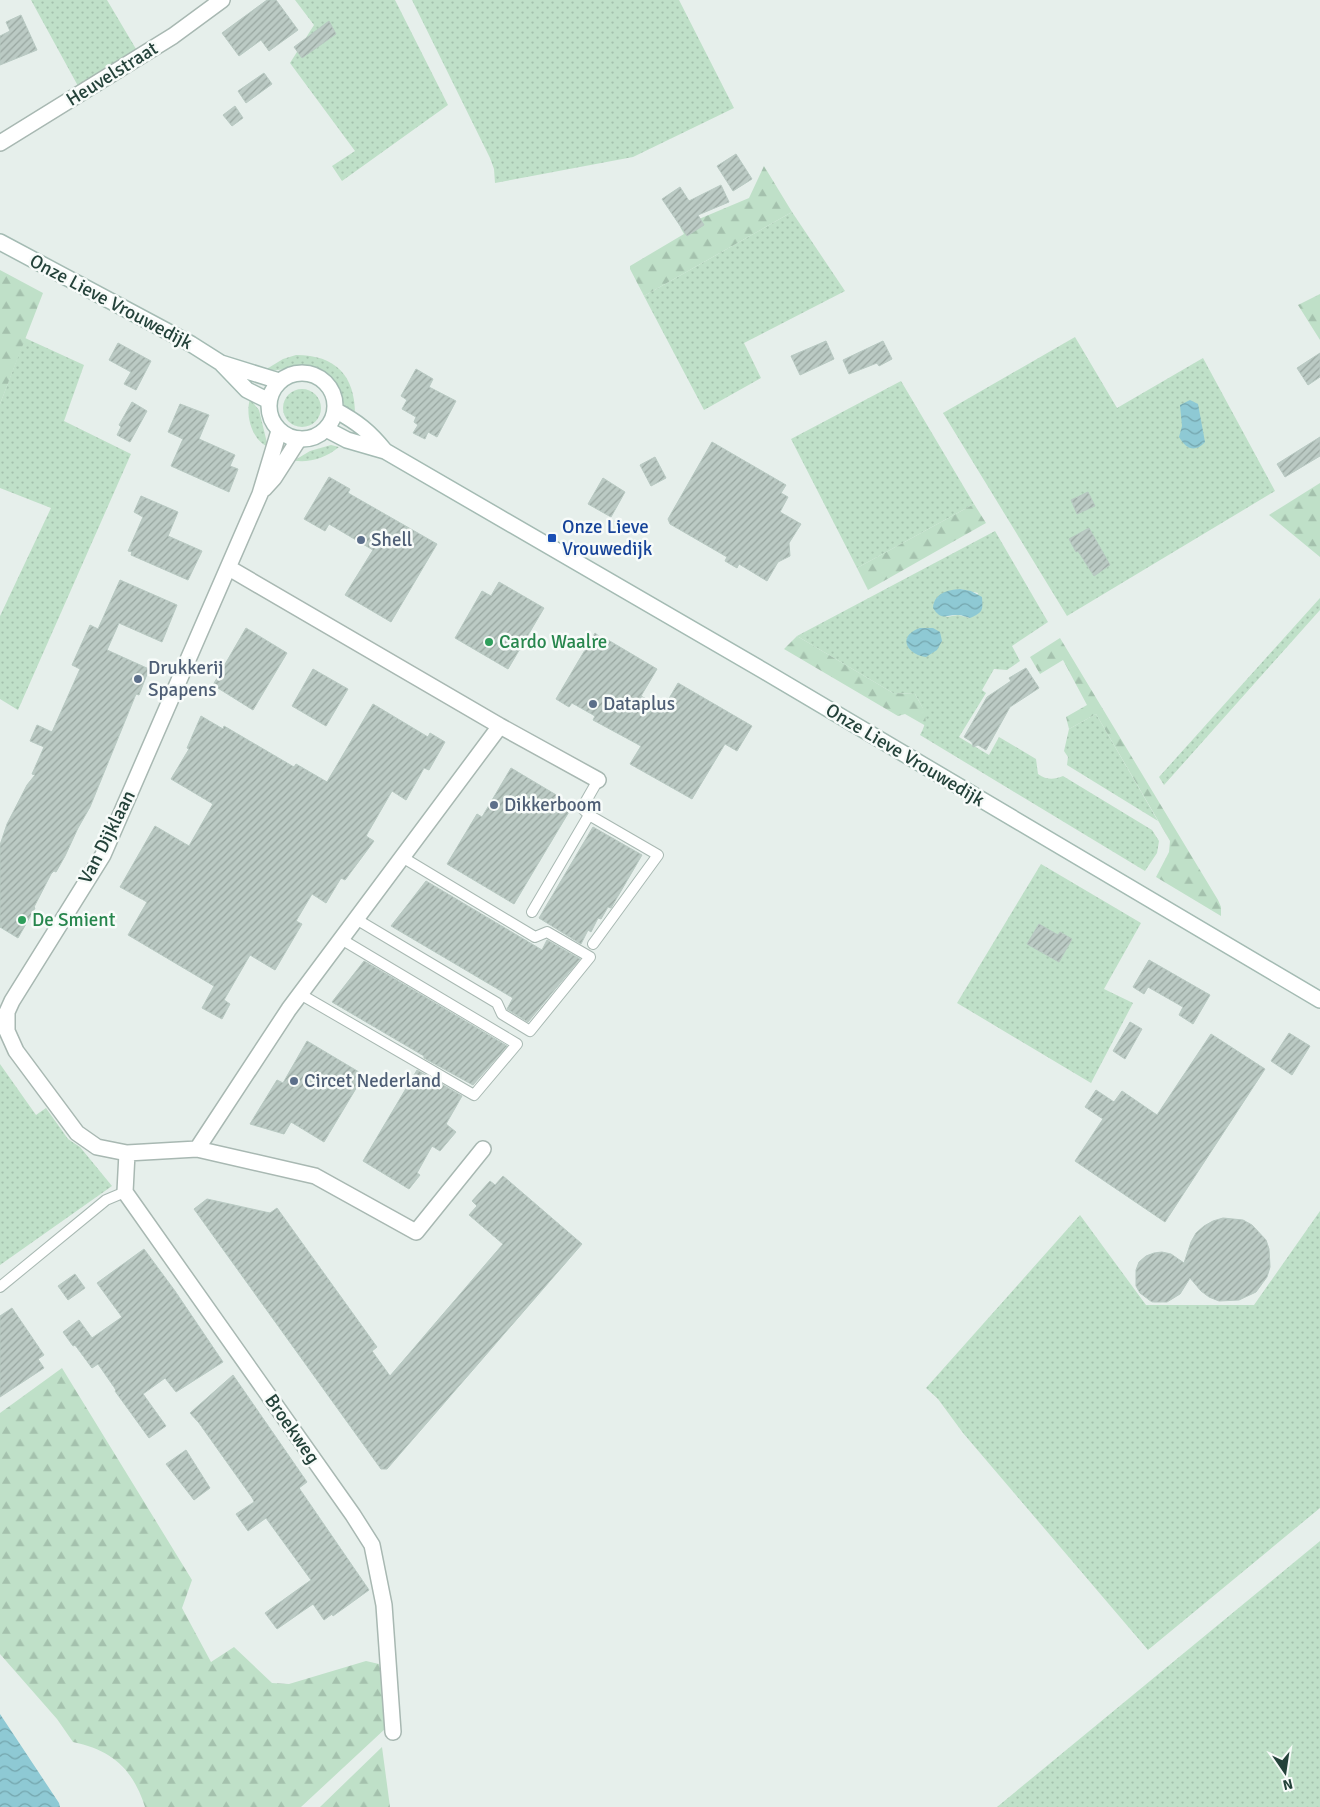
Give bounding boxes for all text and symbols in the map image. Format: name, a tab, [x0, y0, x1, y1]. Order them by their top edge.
street label: Heuvelstraat	[62, 36, 163, 112]
street label: Onze Lieve Vrouwedijk	[25, 249, 197, 355]
place label: Onze Lieve Vrouwedijk	[562, 515, 653, 561]
place label: Shell	[371, 528, 412, 552]
marker: Onze Lieve Vrouwedijk	[546, 532, 558, 544]
marker: Shell	[355, 534, 367, 546]
place label: Cardo Waalre	[499, 630, 607, 654]
marker: Cardo Waalre	[483, 636, 495, 648]
place label: Drukkerij Spapens	[148, 656, 224, 702]
marker: Drukkerij Spapens	[132, 673, 144, 685]
place label: Dataplus	[603, 692, 675, 716]
marker: Dataplus	[587, 698, 599, 710]
street label: Onze Lieve Vrouwedijk	[821, 698, 989, 812]
street label: Van Dijklaan	[73, 786, 141, 888]
place label: Dikkerboom	[504, 793, 602, 817]
marker: Dikkerboom	[488, 799, 500, 811]
place label: De Smient	[32, 908, 116, 932]
marker: De Smient	[16, 914, 28, 926]
place label: Circet Nederland	[304, 1069, 441, 1093]
marker: Circet Nederland	[288, 1075, 300, 1087]
street label: Broekweg	[259, 1389, 325, 1469]
north arrow	[1260, 1747, 1310, 1797]
text: N	[1281, 1775, 1294, 1794]

